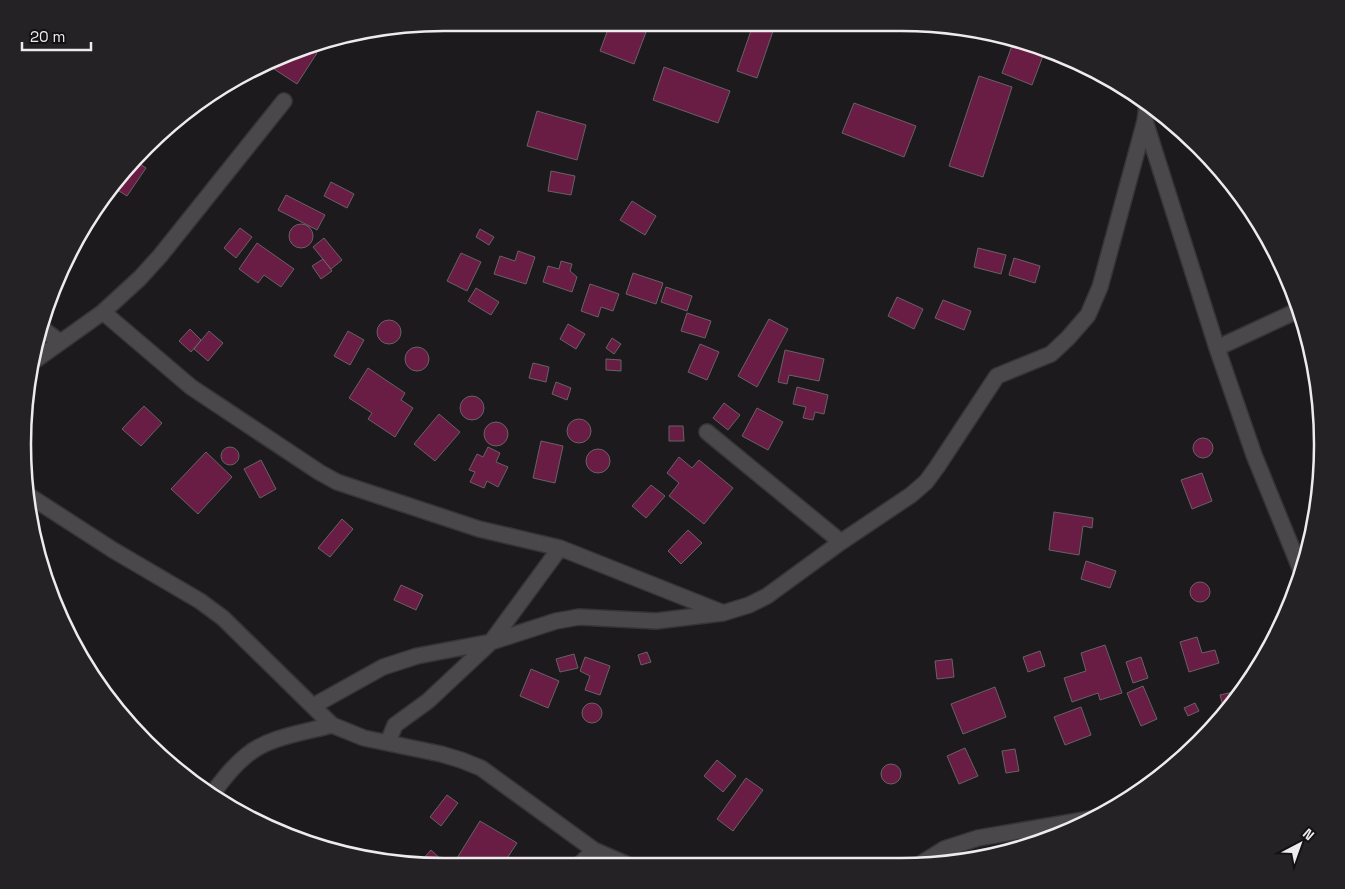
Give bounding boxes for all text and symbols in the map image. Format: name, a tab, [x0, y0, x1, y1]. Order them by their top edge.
scale bar	[22, 20, 91, 52]
text: 20 m	[30, 27, 65, 46]
north arrow	[1275, 819, 1325, 869]
text: N	[1299, 824, 1318, 844]

